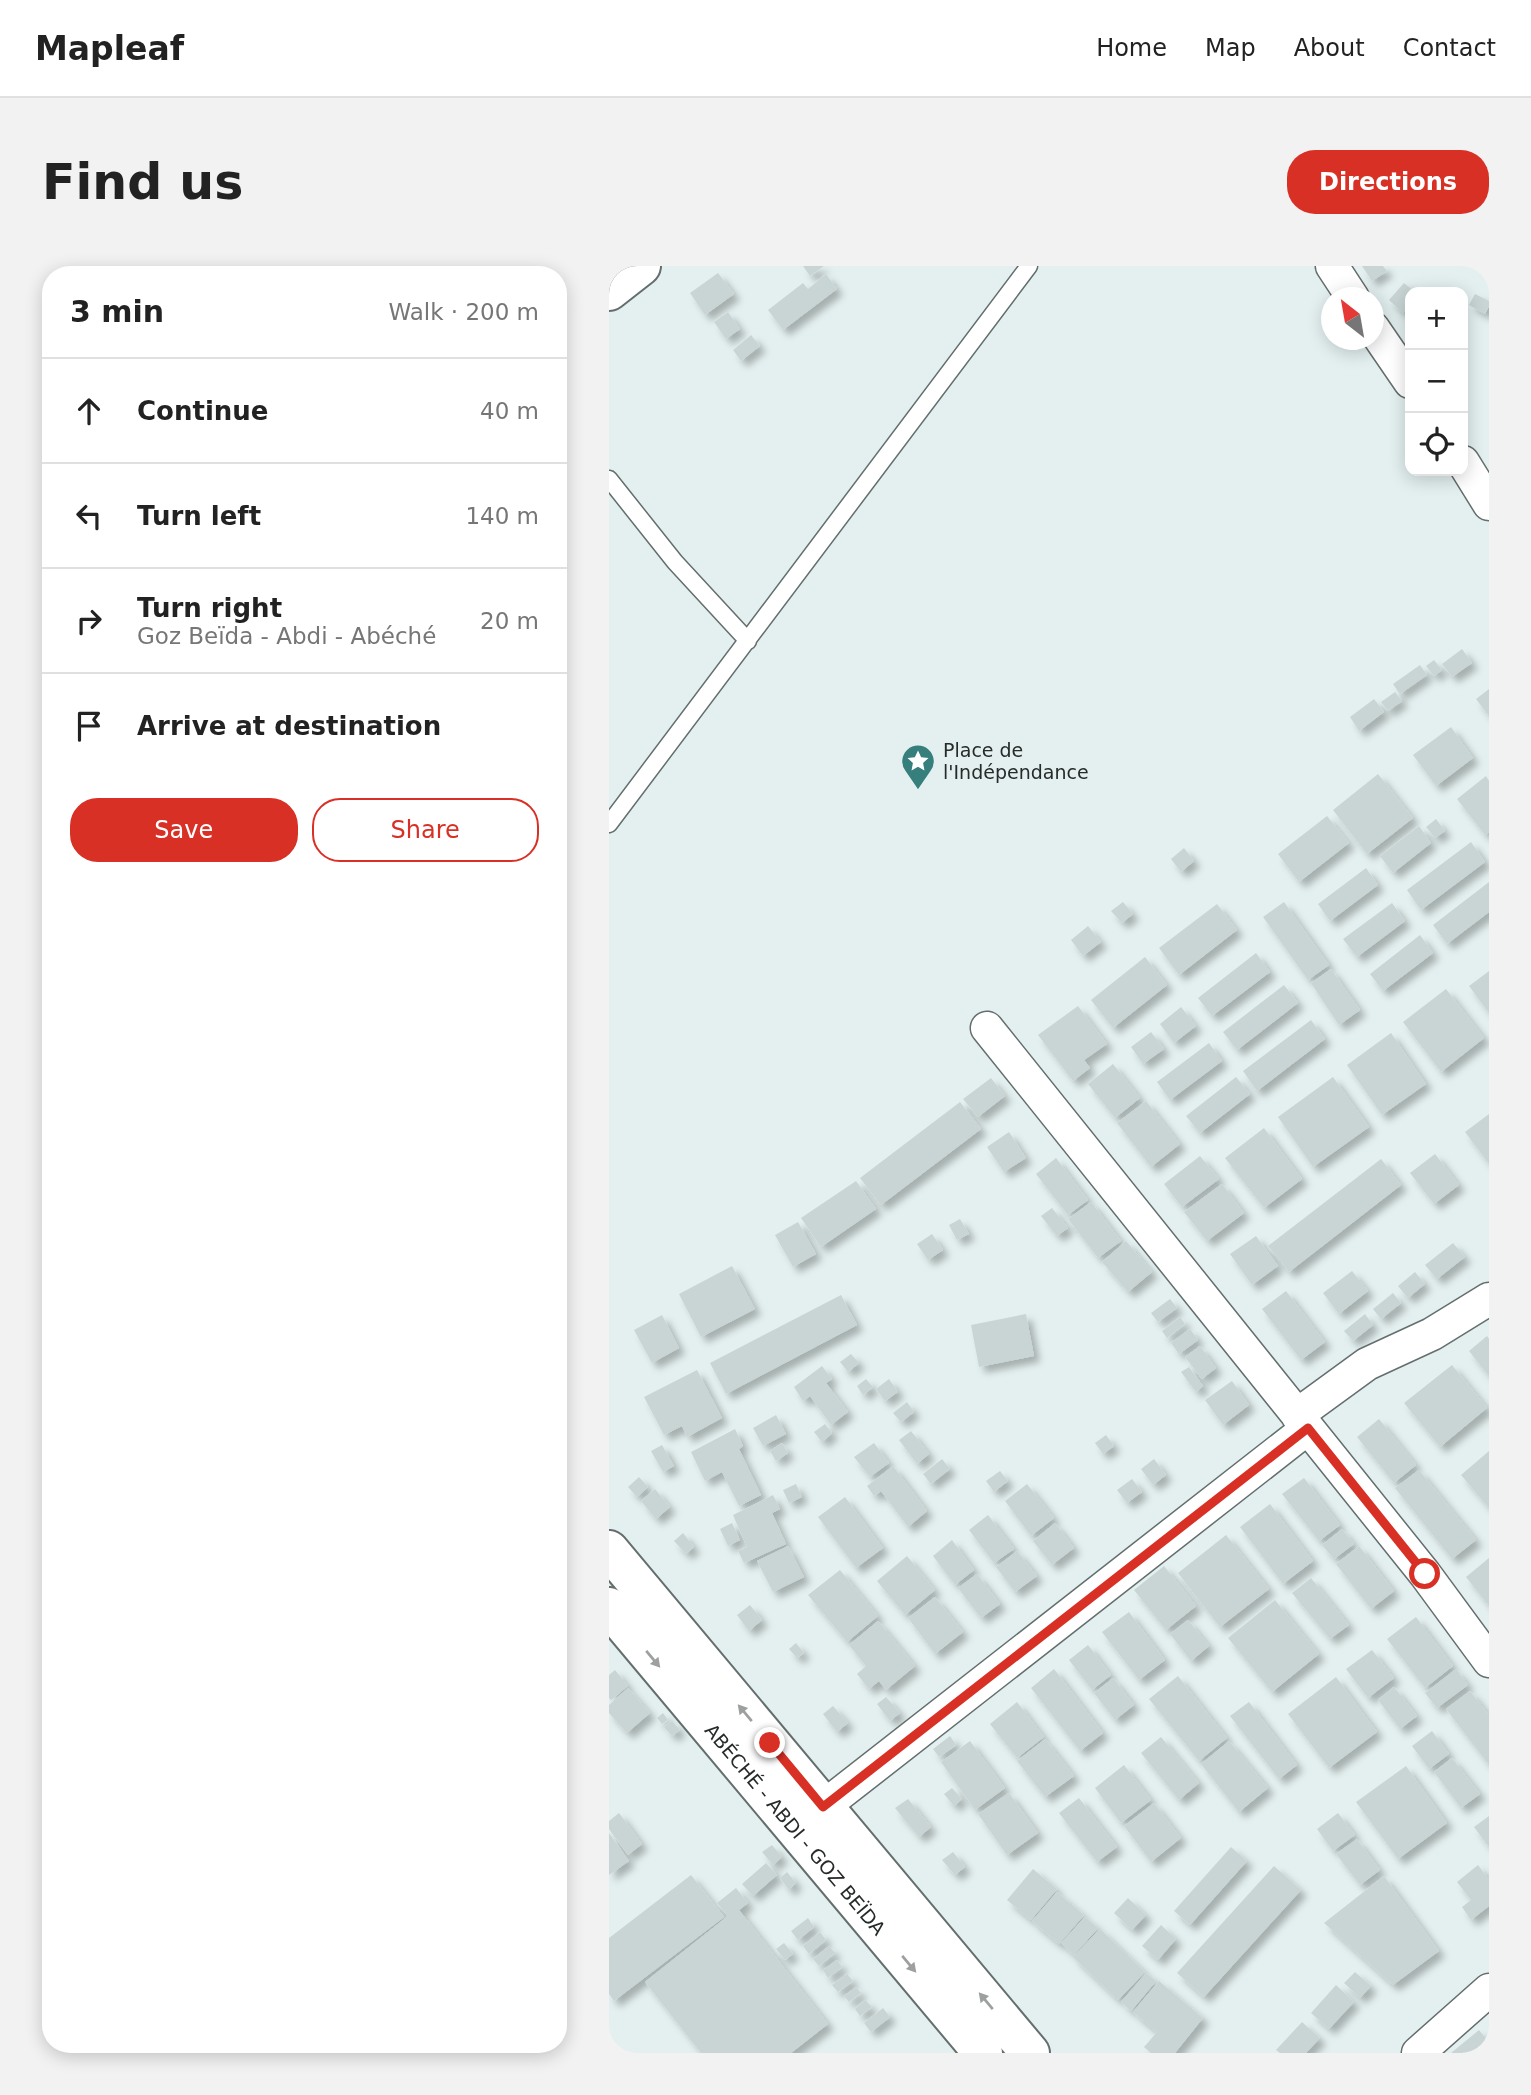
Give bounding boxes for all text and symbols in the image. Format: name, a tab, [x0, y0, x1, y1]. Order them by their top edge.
text: Mapleaf	[35, 29, 184, 68]
text: Home	[1096, 34, 1167, 62]
text: Map	[1205, 34, 1256, 62]
text: About	[1294, 34, 1365, 62]
text: Contact	[1403, 34, 1496, 62]
button: Directions	[1287, 150, 1489, 214]
text: Find us	[42, 154, 243, 211]
north arrow	[1321, 287, 1384, 350]
map controls	[1405, 287, 1468, 476]
button: +	[1405, 287, 1468, 350]
text: 3 min	[70, 294, 164, 329]
text: Walk · 200 m	[388, 299, 539, 325]
button: −	[1405, 350, 1468, 413]
icon: ahead	[70, 392, 108, 430]
text: Continue	[137, 396, 268, 426]
text: 40 m	[480, 398, 539, 424]
button: locate	[1405, 413, 1468, 476]
icon: left	[70, 497, 108, 535]
text: Turn left	[137, 501, 261, 531]
text: 140 m	[465, 503, 539, 529]
text: Turn right	[137, 593, 282, 623]
icon: right	[70, 602, 108, 640]
text: 20 m	[480, 608, 539, 634]
text: Goz Beïda - Abdi - Abéché	[137, 623, 436, 649]
icon: arrive	[70, 707, 108, 745]
text: Arrive at destination	[137, 711, 441, 741]
place label: Place de l'Indépendance	[943, 739, 1089, 783]
place icon: Place de l'Indépendance	[899, 742, 937, 791]
button: Save	[70, 798, 298, 862]
button: Share	[312, 798, 539, 862]
route start	[1409, 1558, 1440, 1589]
one-way arrow	[645, 1650, 660, 1667]
one-way arrow	[738, 1705, 753, 1723]
street label: ABÉCHÉ - ABDI - GOZ BEÏDA	[701, 1719, 890, 1939]
route end	[754, 1727, 785, 1758]
one-way arrow	[902, 1955, 917, 1973]
one-way arrow	[979, 1992, 994, 2009]

